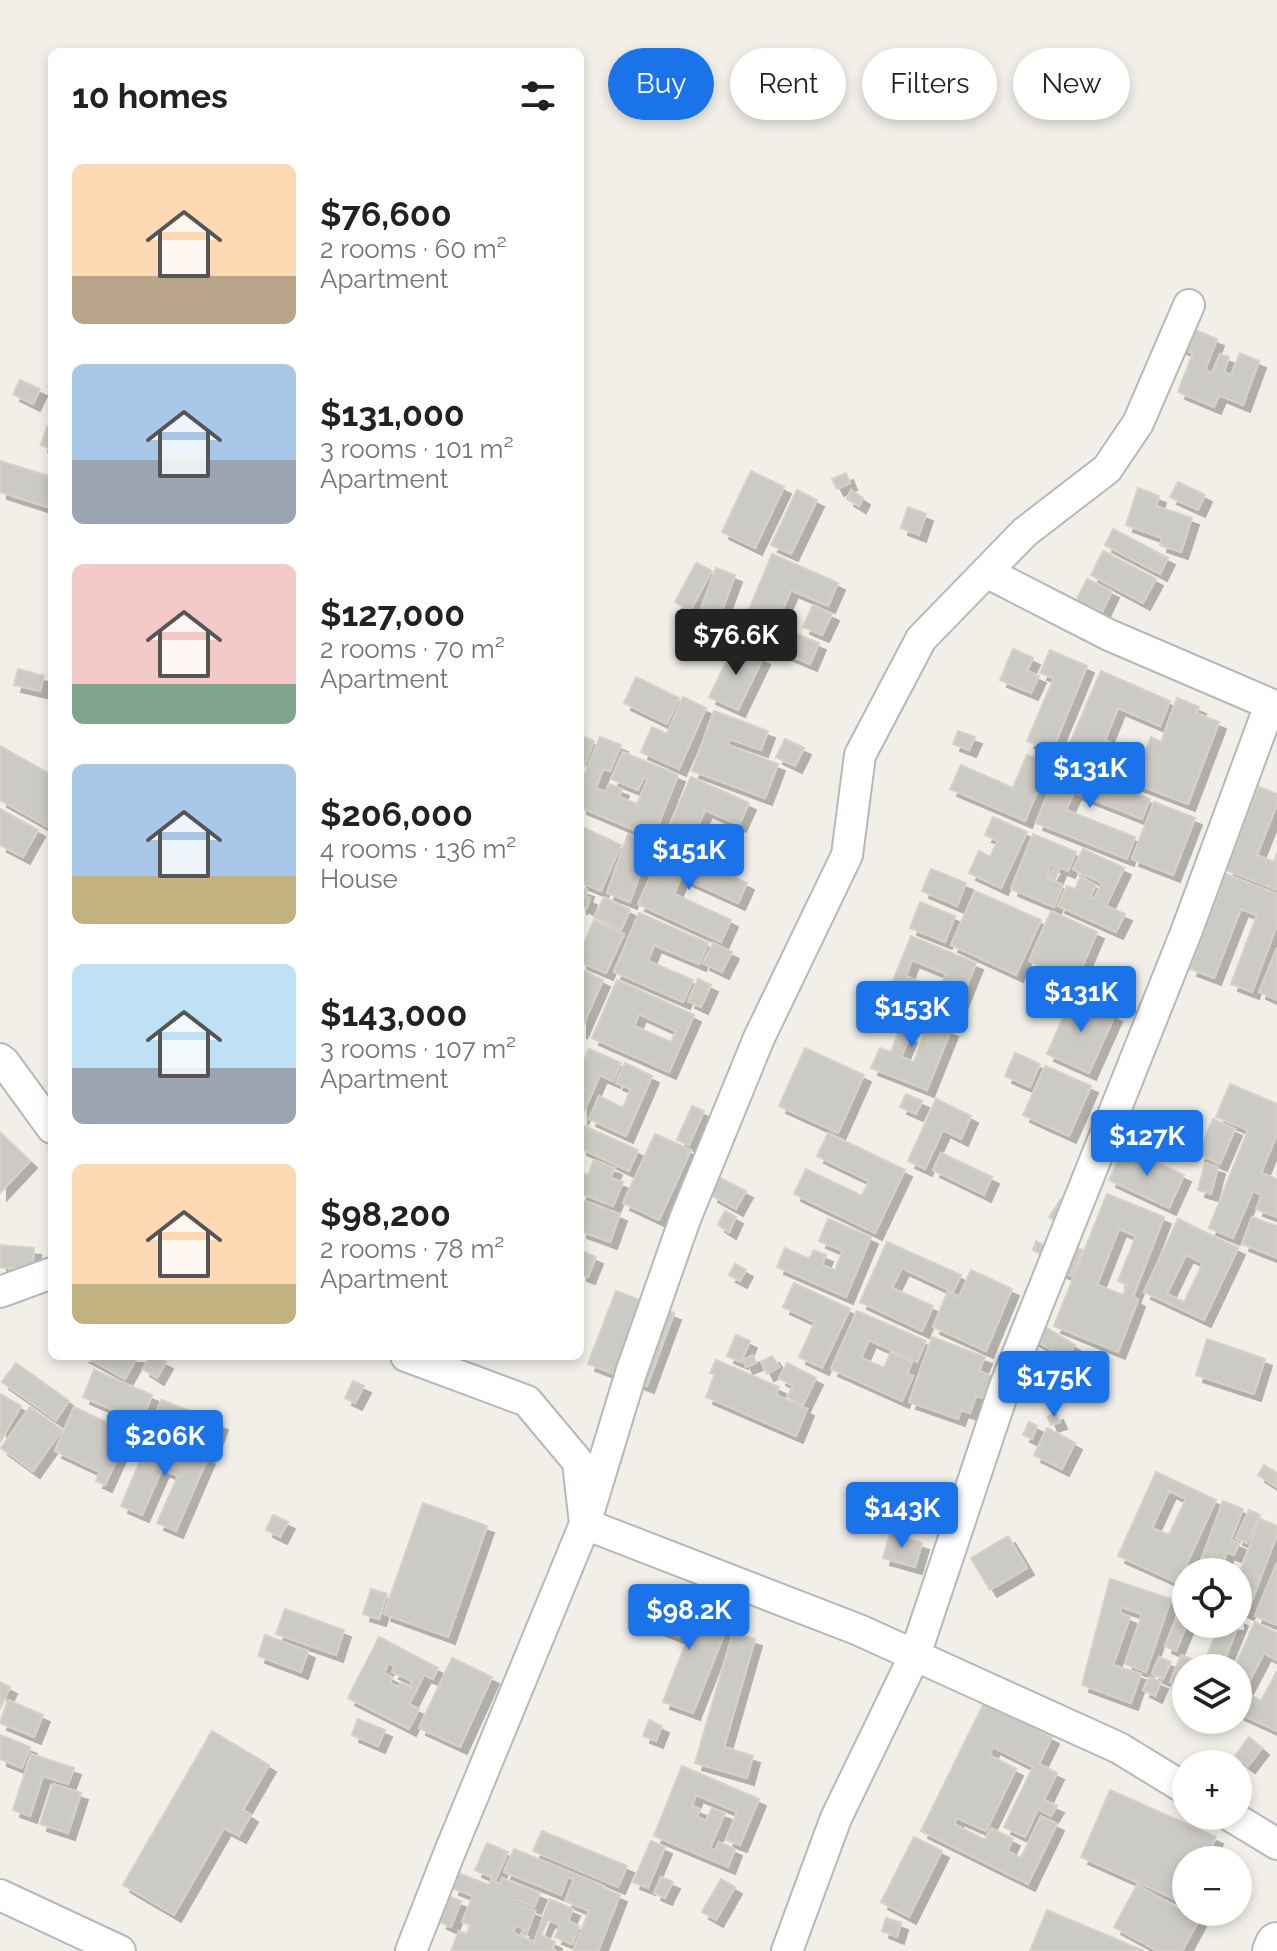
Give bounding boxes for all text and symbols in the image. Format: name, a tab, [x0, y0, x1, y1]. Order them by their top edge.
chip: Buy	[608, 48, 714, 120]
chip: Rent	[730, 48, 846, 120]
chip: Filters	[862, 48, 997, 120]
chip: New	[1013, 48, 1130, 120]
icon: filters	[516, 74, 560, 118]
text: 10 homes	[72, 76, 228, 116]
text: $76,600	[320, 194, 452, 234]
icon: home	[136, 196, 232, 292]
text: 2 rooms · 60 m²	[320, 234, 507, 264]
text: Apartment	[320, 264, 449, 294]
text: $131,000	[320, 394, 465, 434]
icon: home	[136, 396, 232, 492]
text: 3 rooms · 101 m²	[320, 434, 514, 464]
text: Apartment	[320, 464, 449, 494]
text: $127,000	[320, 594, 465, 634]
icon: home	[136, 596, 232, 692]
pin: $76.6K	[671, 609, 801, 677]
text: $76.6K	[693, 620, 779, 650]
text: 2 rooms · 70 m²	[320, 634, 505, 664]
text: Apartment	[320, 664, 449, 694]
pin: $131K	[1034, 742, 1146, 810]
text: $131K	[1053, 753, 1127, 783]
text: $206,000	[320, 794, 473, 834]
icon: home	[136, 796, 232, 892]
pin: $151K	[633, 824, 745, 892]
text: 4 rooms · 136 m²	[320, 834, 516, 864]
text: $151K	[652, 835, 726, 865]
text: House	[320, 864, 398, 894]
pin: $131K	[1025, 966, 1137, 1034]
text: $131K	[1044, 977, 1118, 1007]
pin: $153K	[856, 981, 968, 1049]
text: $153K	[874, 992, 950, 1022]
text: $143,000	[320, 994, 467, 1034]
icon: home	[136, 996, 232, 1092]
text: 3 rooms · 107 m²	[320, 1034, 516, 1064]
text: Apartment	[320, 1064, 449, 1094]
pin: $127K	[1091, 1110, 1203, 1178]
text: $127K	[1109, 1121, 1185, 1151]
text: $98,200	[320, 1194, 451, 1234]
icon: home	[136, 1196, 232, 1292]
text: 2 rooms · 78 m²	[320, 1234, 504, 1264]
text: Apartment	[320, 1264, 449, 1294]
pin: $175K	[998, 1351, 1110, 1419]
text: $175K	[1016, 1362, 1092, 1392]
pin: $206K	[109, 1410, 221, 1478]
text: $206K	[125, 1421, 205, 1451]
pin: $143K	[846, 1482, 958, 1550]
text: $143K	[864, 1493, 940, 1523]
map controls	[1172, 1558, 1252, 1926]
button: locate	[1172, 1558, 1252, 1638]
pin: $98.2K	[624, 1584, 754, 1652]
text: $98.2K	[646, 1595, 732, 1625]
button: layers	[1172, 1654, 1252, 1734]
button: +	[1172, 1750, 1252, 1830]
button: −	[1172, 1846, 1252, 1926]

